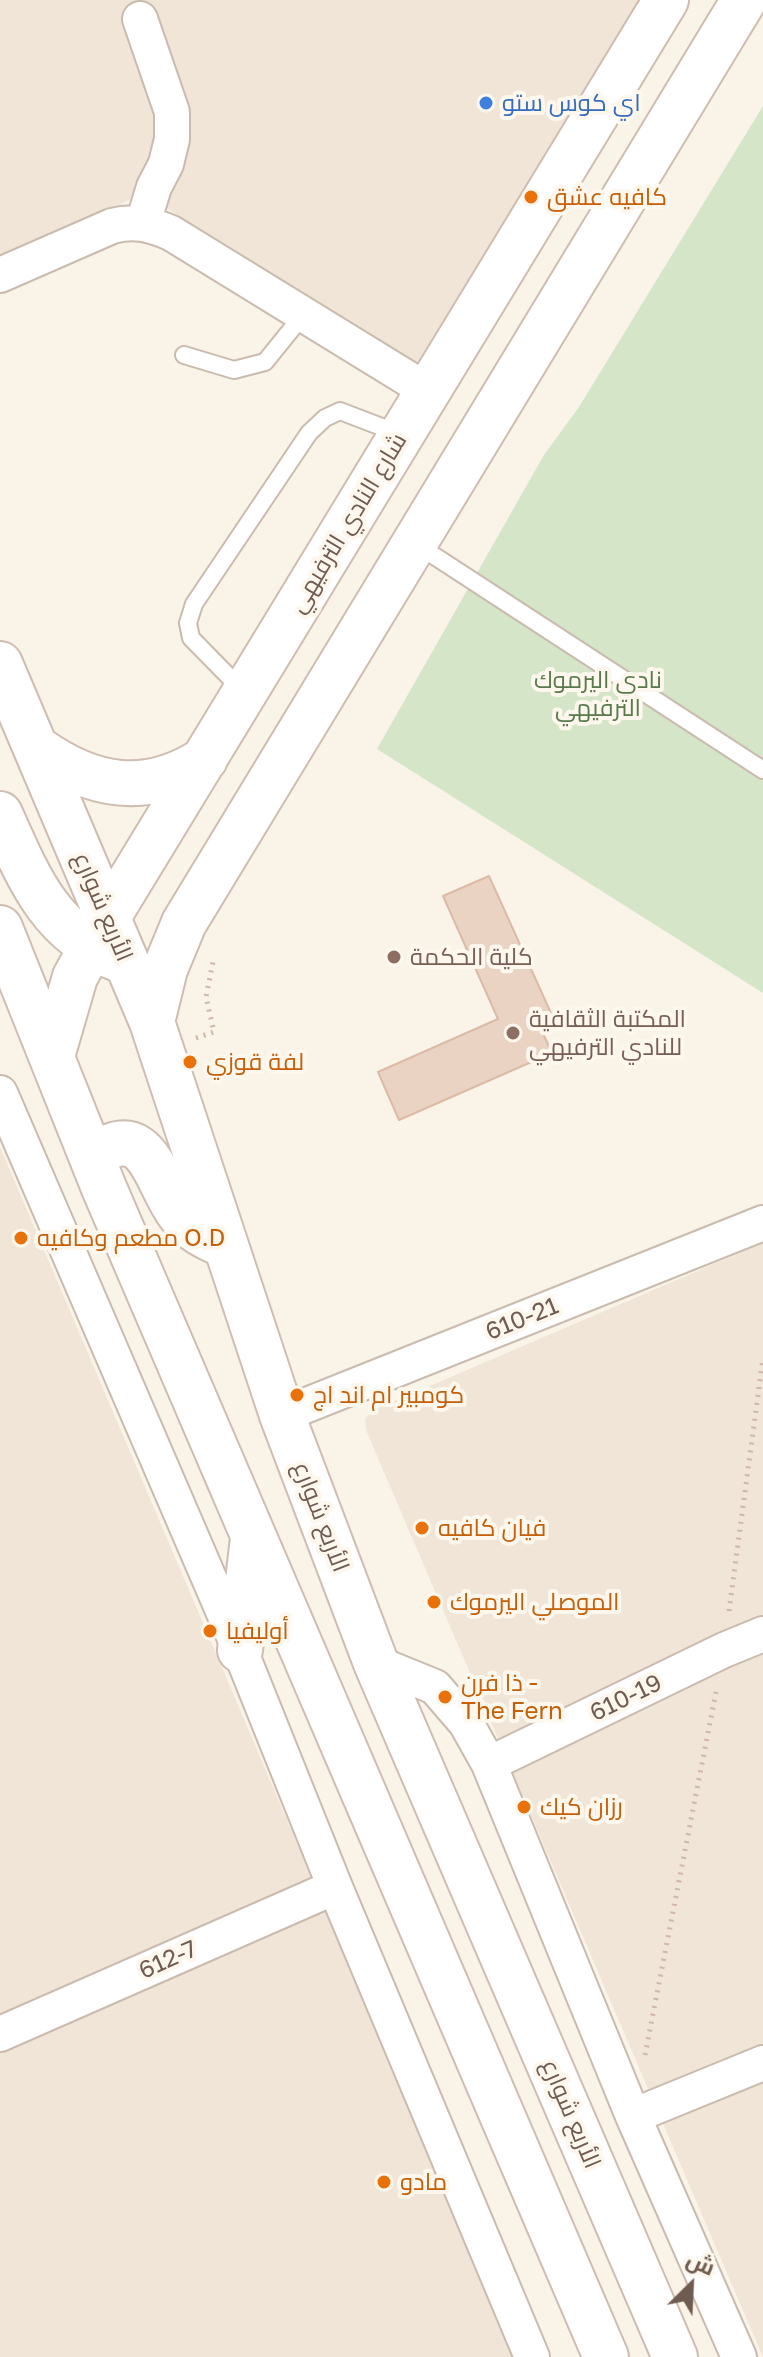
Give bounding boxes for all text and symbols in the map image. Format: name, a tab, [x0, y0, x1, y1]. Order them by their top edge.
place label: اي كوس ستو	[502, 89, 641, 117]
marker: اي كوس ستو	[477, 94, 495, 112]
place label: كافيه عشق	[547, 183, 667, 211]
marker: كافيه عشق	[522, 188, 540, 206]
street label: شارع النادي الترفيهي	[283, 428, 413, 618]
park label: نادي اليرموك الترفيهي	[534, 666, 662, 722]
street label: الأربع شوارع	[67, 848, 139, 966]
place label: كلية الحكمة	[410, 943, 533, 971]
marker: كلية الحكمة	[385, 948, 403, 966]
place label: المكتبة الثقافية للنادي الترفيهي	[529, 1005, 686, 1061]
marker: المكتبة الثقافية للنادي الترفيهي	[504, 1024, 522, 1042]
place label: لفة قوزي	[206, 1048, 304, 1076]
marker: لفة قوزي	[181, 1053, 199, 1071]
place label: مطعم وكافيه O.D	[37, 1224, 225, 1252]
marker: مطعم وكافيه O.D	[12, 1229, 30, 1247]
street label: 610-21	[482, 1291, 562, 1347]
place label: كومبير ام اند اج	[313, 1381, 464, 1409]
marker: كومبير ام اند اج	[288, 1386, 306, 1404]
street label: الأربع شوارع	[287, 1458, 355, 1576]
place label: فيان كافيه	[438, 1514, 546, 1542]
marker: فيان كافيه	[413, 1519, 431, 1537]
place label: الموصلي اليرموك	[450, 1588, 619, 1616]
marker: الموصلي اليرموك	[425, 1593, 443, 1611]
place label: أوليفيا	[226, 1617, 289, 1645]
marker: أوليفيا	[201, 1622, 219, 1640]
street label: 610-19	[585, 1668, 667, 1728]
place label: ذا فرن - The Fern	[461, 1669, 563, 1725]
marker: ذا فرن - The Fern	[436, 1688, 454, 1706]
place label: رزان كيك	[540, 1793, 623, 1821]
marker: رزان كيك	[515, 1798, 533, 1816]
street label: 612-7	[135, 1935, 201, 1985]
street label: الأربع شوارع	[535, 2055, 607, 2173]
place label: مادو	[400, 2168, 447, 2196]
marker: مادو	[375, 2173, 393, 2191]
north arrow	[651, 2245, 731, 2325]
text: ش	[683, 2245, 719, 2281]

